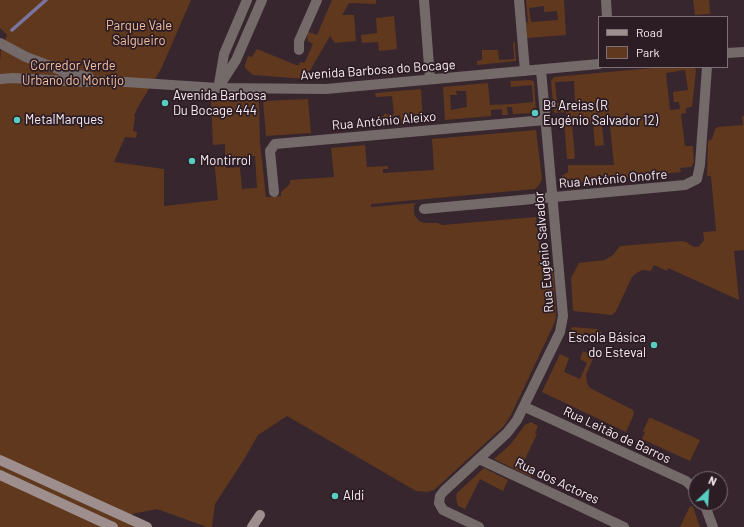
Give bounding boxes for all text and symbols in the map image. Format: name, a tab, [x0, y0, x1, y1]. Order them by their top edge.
legend	[598, 16, 728, 68]
park label: Parque Vale Salgueiro	[106, 18, 172, 49]
text: Road	[636, 25, 663, 39]
text: Park	[636, 45, 660, 59]
street label: Avenida Barbosa do Bocage	[300, 57, 456, 83]
park label: Corredor Verde Urbano do Montijo	[22, 58, 124, 89]
place label: Avenida Barbosa Du Bocage 444	[173, 88, 267, 119]
marker: Avenida Barbosa Du Bocage 444	[160, 98, 170, 108]
place label: Bº Areias (R Eugénio Salvador 12)	[543, 98, 658, 129]
marker: Bº Areias (R Eugénio Salvador 12)	[530, 108, 540, 118]
street label: Rua António Aleixo	[331, 109, 437, 133]
place label: MetalMarques	[25, 112, 103, 128]
marker: MetalMarques	[12, 115, 22, 125]
place label: Montirrol	[200, 153, 251, 169]
marker: Montirrol	[187, 156, 197, 166]
street label: Rua António Onofre	[558, 166, 668, 192]
street label: Rua Eugénio Salvador	[531, 191, 557, 313]
place label: Escola Básica do Esteval	[568, 330, 646, 361]
marker: Escola Básica do Esteval	[649, 340, 659, 350]
street label: Rua Leitão de Barros	[561, 403, 673, 467]
street label: Rua dos Actores	[512, 455, 602, 507]
north arrow	[688, 471, 728, 511]
text: N	[707, 473, 719, 488]
place label: Aldi	[343, 488, 364, 504]
marker: Aldi	[330, 491, 340, 501]

